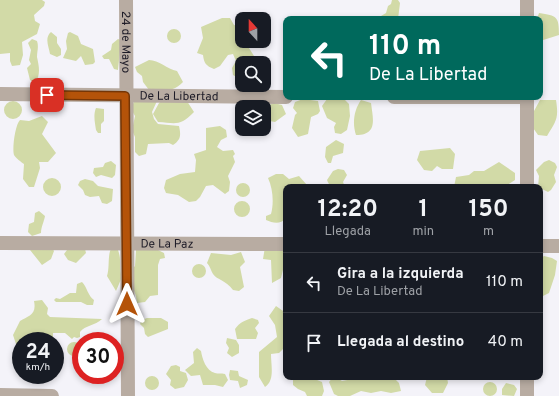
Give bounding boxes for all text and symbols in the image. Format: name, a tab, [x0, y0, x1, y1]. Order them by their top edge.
street label: 24 de Mayo	[117, 11, 133, 73]
north arrow	[235, 12, 271, 48]
map controls	[235, 12, 271, 136]
text: 110 m	[369, 29, 441, 65]
icon: left	[303, 32, 355, 84]
button: search	[235, 56, 271, 92]
text: De La Libertad	[369, 64, 487, 87]
pin	[30, 78, 64, 112]
icon: arrive	[36, 84, 58, 106]
street label: De La Libertad	[139, 88, 219, 105]
button: layers	[235, 100, 271, 136]
text: 12:20	[317, 195, 378, 225]
text: 1	[418, 195, 428, 225]
text: 150	[469, 195, 509, 225]
text: Llegada	[324, 224, 371, 240]
text: min	[412, 224, 434, 240]
text: m	[483, 224, 494, 240]
street label: De La Paz	[140, 236, 193, 253]
text: Gira a la izquierda	[337, 265, 464, 284]
icon: left	[303, 272, 325, 294]
text: 110 m	[486, 273, 523, 292]
position arrow	[106, 283, 148, 325]
text: De La Libertad	[337, 284, 423, 300]
speed limit sign: 30	[72, 332, 124, 384]
icon: arrive	[303, 332, 325, 354]
text: Llegada al destino	[337, 333, 464, 352]
text: 40 m	[488, 333, 523, 352]
text: 24	[25, 340, 51, 366]
text: km/h	[26, 361, 50, 374]

